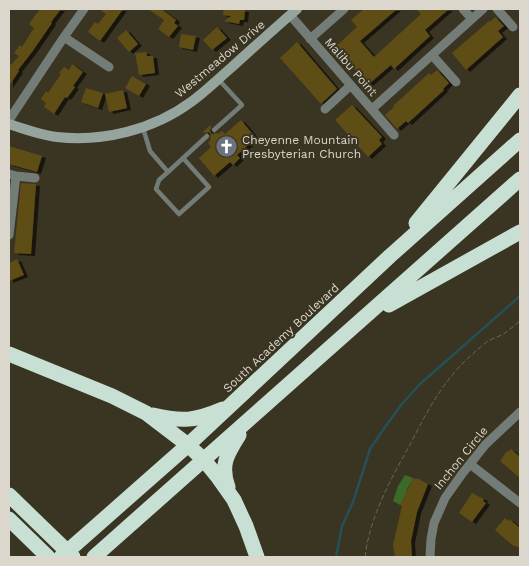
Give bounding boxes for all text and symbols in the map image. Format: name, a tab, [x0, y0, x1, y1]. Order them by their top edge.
street label: Westmeadow Drive	[172, 17, 268, 101]
street label: Malibu Point	[322, 35, 380, 99]
place label: Cheyenne Mountain Presbyterian Church	[242, 133, 361, 161]
church icon: Cheyenne Mountain Presbyterian Church	[214, 135, 238, 159]
street label: South Academy Boulevard	[220, 281, 342, 395]
street label: Inchon Circle	[431, 424, 491, 492]

